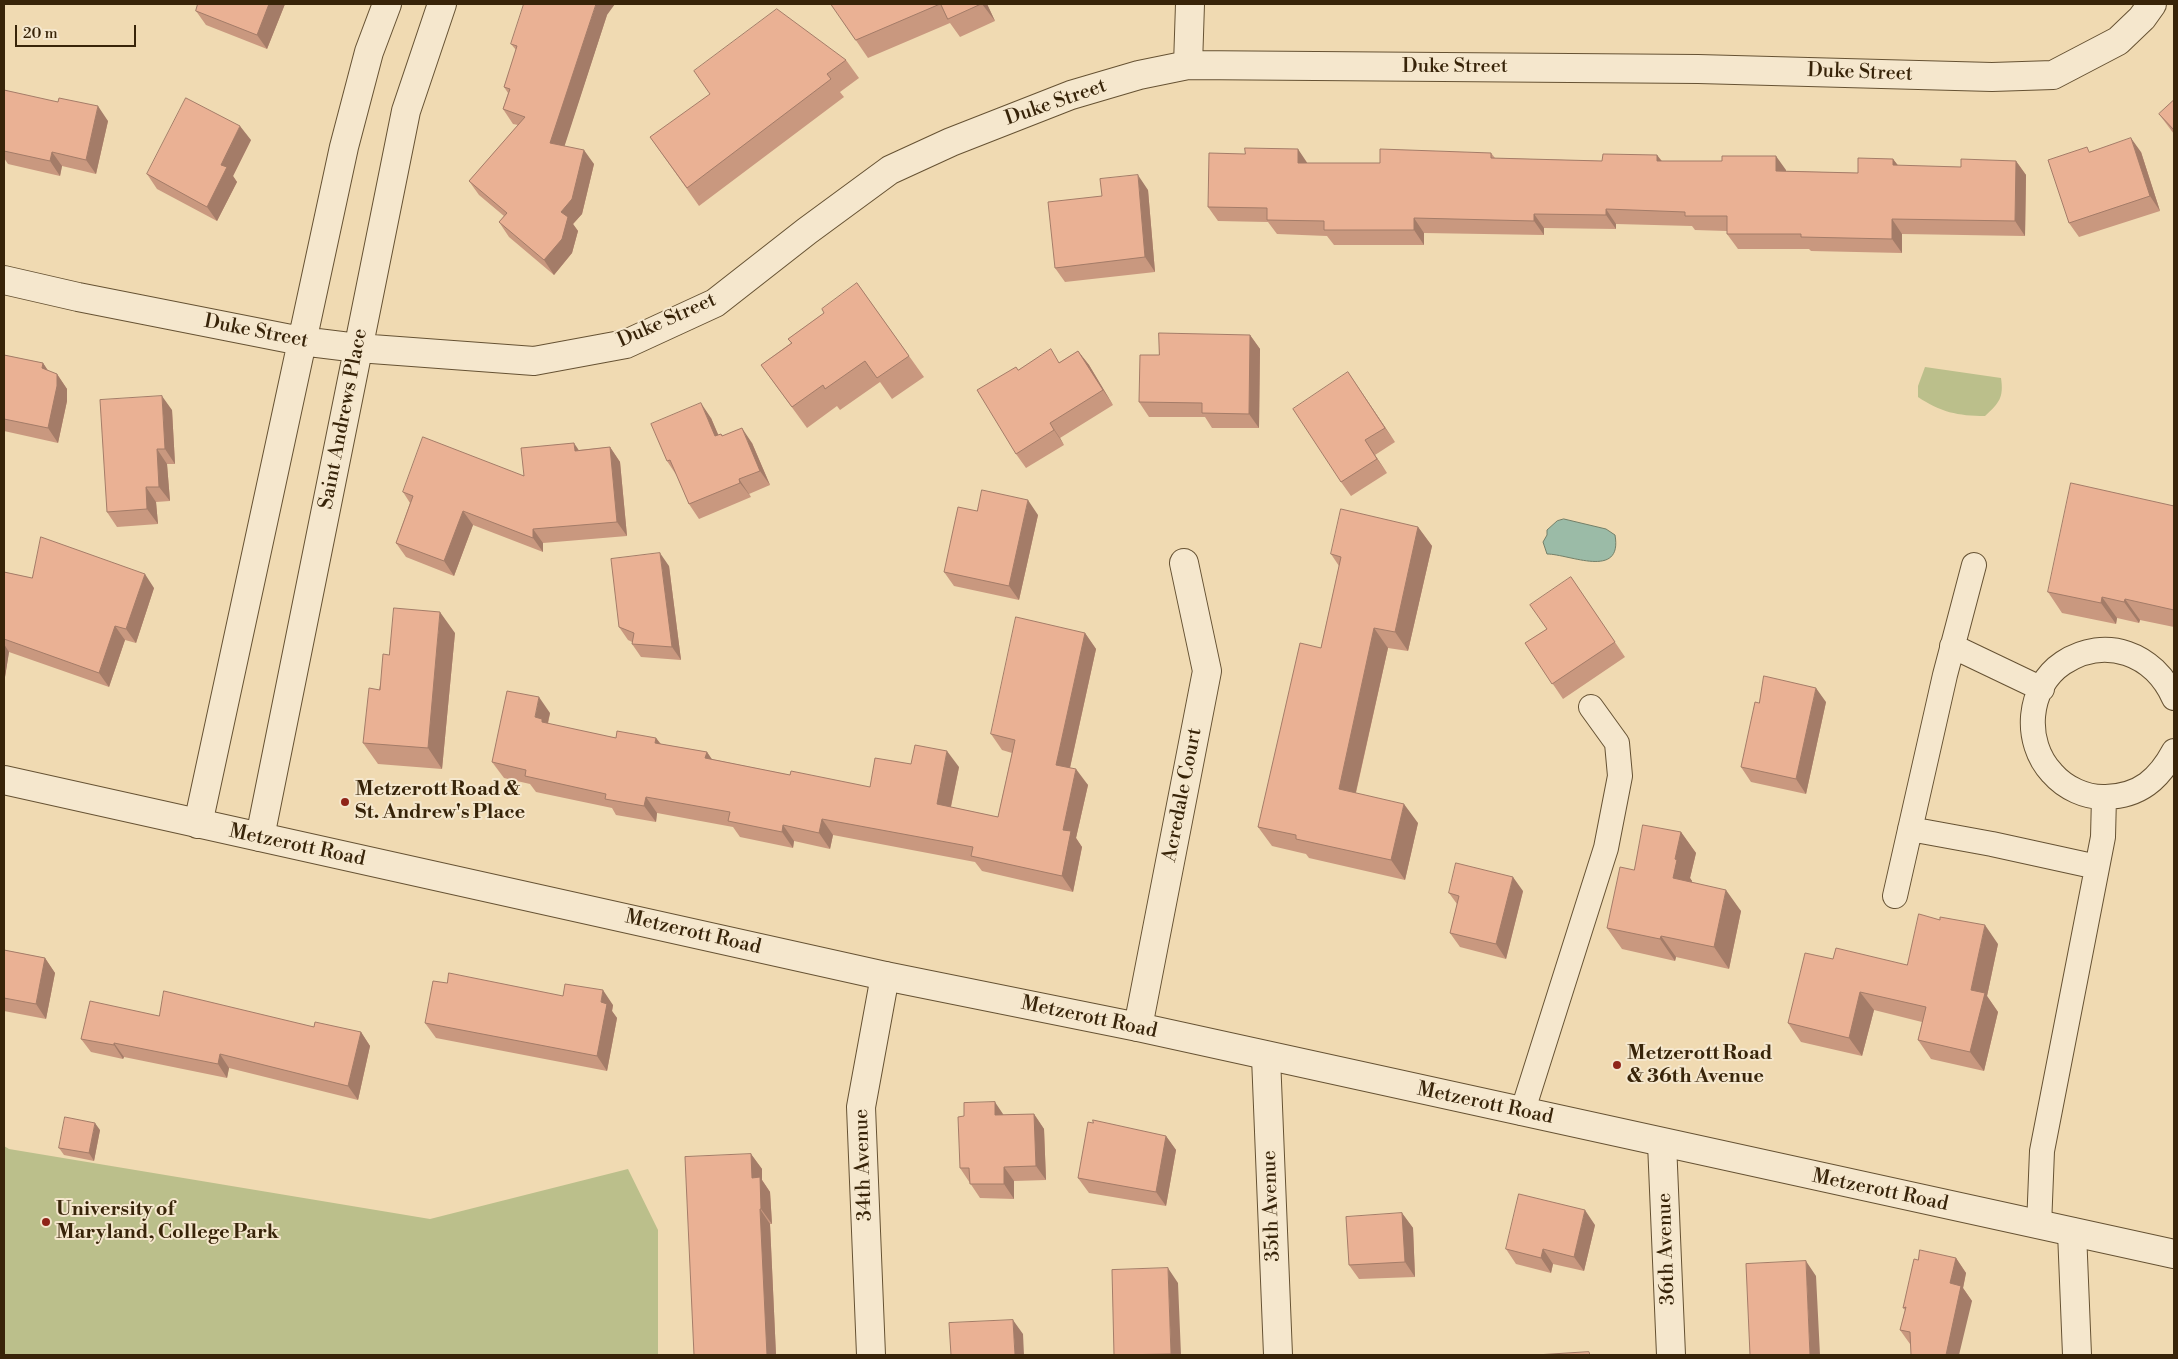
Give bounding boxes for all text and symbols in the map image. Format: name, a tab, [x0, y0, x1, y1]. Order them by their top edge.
scale bar	[18, 15, 139, 47]
text: 20 m	[23, 24, 58, 43]
street label: Duke Street	[1402, 55, 1508, 79]
street label: Duke Street	[1807, 59, 1913, 87]
street label: Duke Street	[1002, 74, 1110, 132]
street label: Duke Street	[614, 289, 720, 353]
street label: Duke Street	[202, 310, 310, 354]
street label: Saint Andrews Place	[315, 327, 373, 511]
street label: Acredale Court	[1158, 726, 1208, 864]
place label: Metzerott Road & St. Andrew's Place	[355, 778, 525, 825]
marker: Metzerott Road & St. Andrew's Place	[339, 796, 351, 808]
street label: Metzerott Road	[227, 820, 367, 872]
street label: Metzerott Road	[623, 906, 763, 960]
street label: Metzerott Road	[1019, 992, 1159, 1044]
place label: Metzerott Road & 36th Avenue	[1627, 1042, 1772, 1089]
marker: Metzerott Road & 36th Avenue	[1611, 1059, 1623, 1071]
street label: Metzerott Road	[1415, 1078, 1555, 1130]
street label: 34th Avenue	[850, 1108, 878, 1222]
street label: 35th Avenue	[1258, 1150, 1286, 1262]
street label: Metzerott Road	[1810, 1165, 1950, 1217]
street label: 36th Avenue	[1653, 1192, 1681, 1306]
place label: University of Maryland, College Park	[56, 1198, 279, 1245]
marker: University of Maryland, College Park	[40, 1216, 52, 1228]

